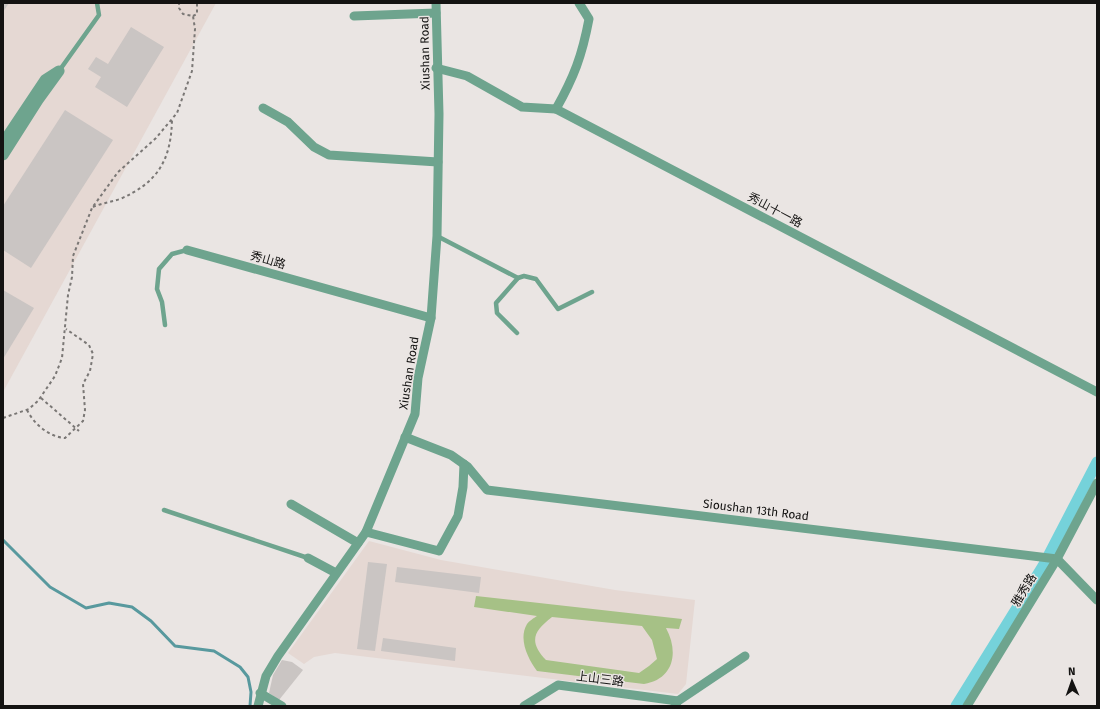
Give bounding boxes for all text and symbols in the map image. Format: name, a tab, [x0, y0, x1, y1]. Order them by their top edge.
street label: Xiushan Road	[417, 16, 433, 90]
street label: 秀山十一路	[745, 190, 805, 230]
street label: 秀山路	[249, 248, 287, 272]
street label: Xiushan Road	[396, 335, 422, 411]
street label: Sioushan 13th Road	[702, 497, 810, 523]
street label: 雅秀路	[1009, 571, 1039, 609]
north arrow	[1052, 661, 1092, 701]
text: N	[1068, 665, 1076, 678]
street label: 上山三路	[575, 669, 625, 689]

